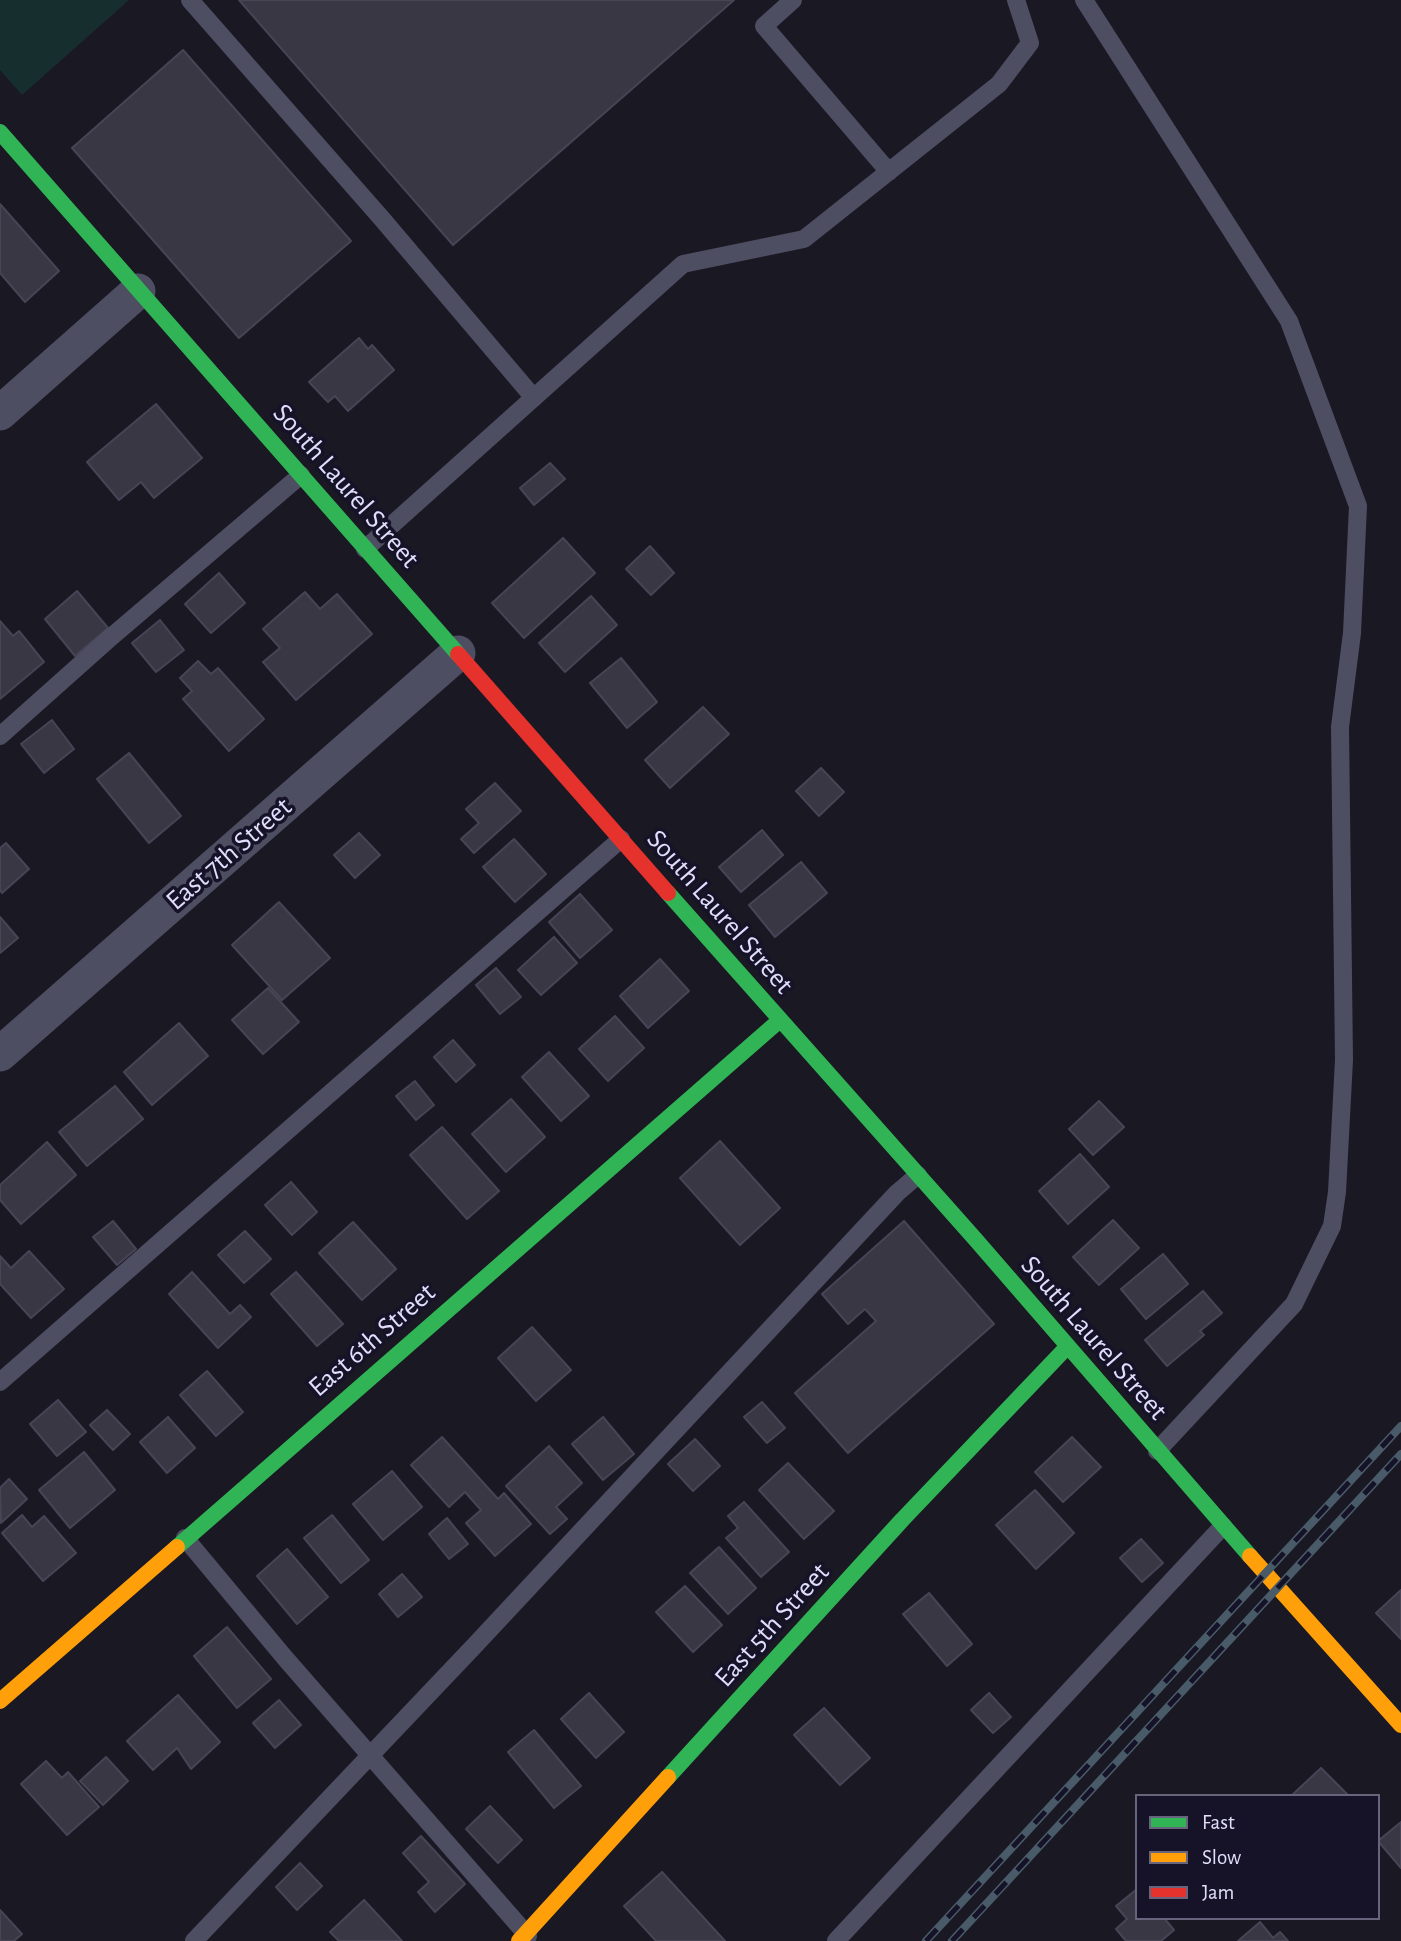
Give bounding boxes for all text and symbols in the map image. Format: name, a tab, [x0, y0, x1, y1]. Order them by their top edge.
street label: South Laurel Street	[266, 397, 426, 575]
street label: East 7th Street	[159, 790, 299, 918]
street label: South Laurel Street	[640, 823, 800, 1001]
street label: South Laurel Street	[1014, 1249, 1174, 1427]
street label: East 6th Street	[302, 1276, 442, 1404]
street label: East 5th Street	[707, 1556, 837, 1694]
legend	[1135, 1794, 1380, 1920]
text: Fast	[1202, 1812, 1235, 1833]
text: Slow	[1202, 1847, 1241, 1868]
text: Jam	[1202, 1882, 1234, 1903]

